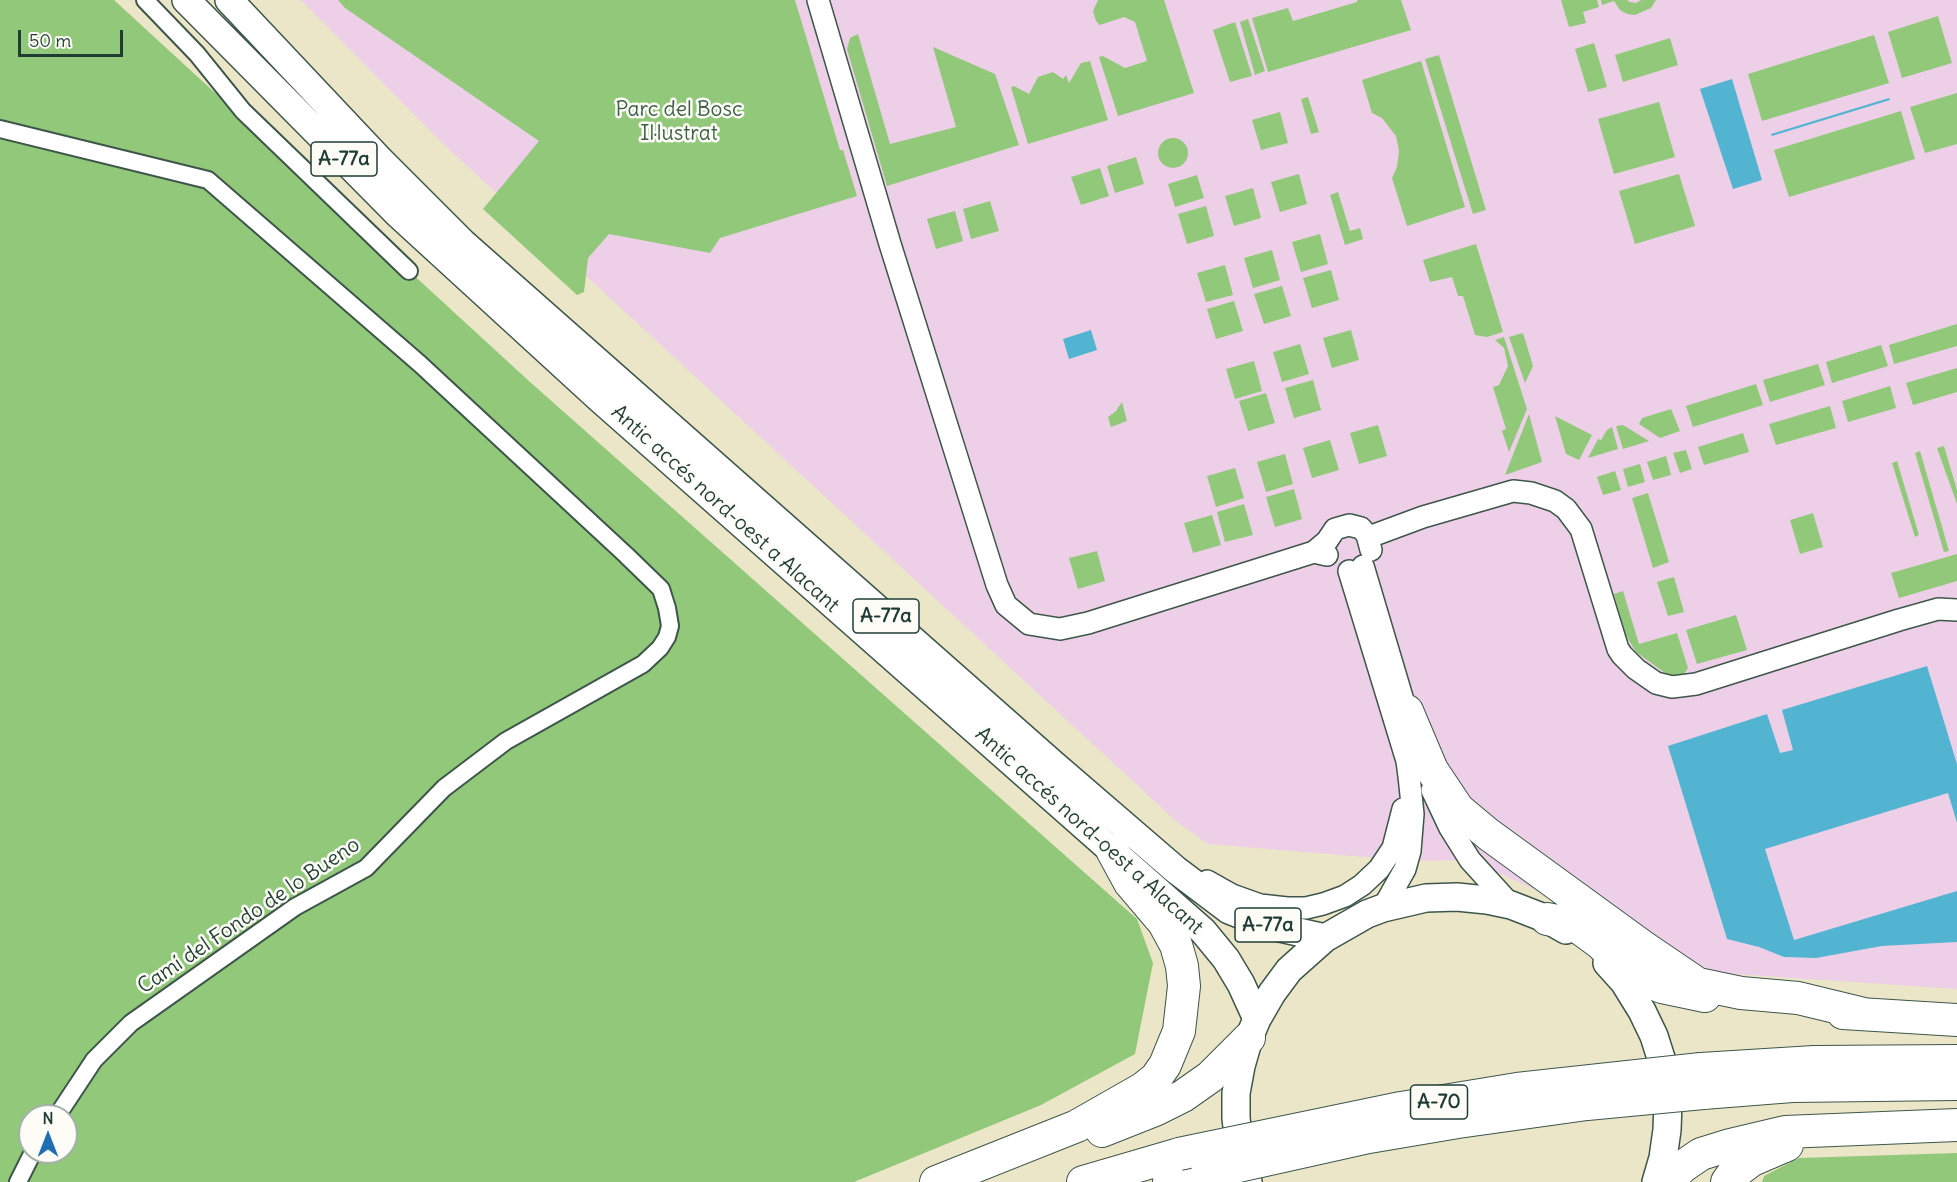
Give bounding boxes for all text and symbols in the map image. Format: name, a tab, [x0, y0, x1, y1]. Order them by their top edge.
scale bar	[21, 18, 126, 56]
text: 50 m	[29, 29, 71, 52]
park label: Parc del Bosc Il·lustrat	[615, 97, 743, 147]
road number: A-77a	[311, 142, 377, 176]
street label: Antic accés nord-oest a Alacant	[606, 400, 844, 618]
road number: A-77a	[853, 599, 919, 633]
street label: Antic accés nord-oest a Alacant	[970, 722, 1208, 940]
street label: Camí del Fondo de lo Bueno	[133, 832, 365, 1000]
road number: A-77a	[1235, 908, 1301, 942]
road number: A-70	[1410, 1085, 1468, 1119]
north arrow	[18, 1104, 78, 1164]
text: N	[42, 1108, 54, 1128]

